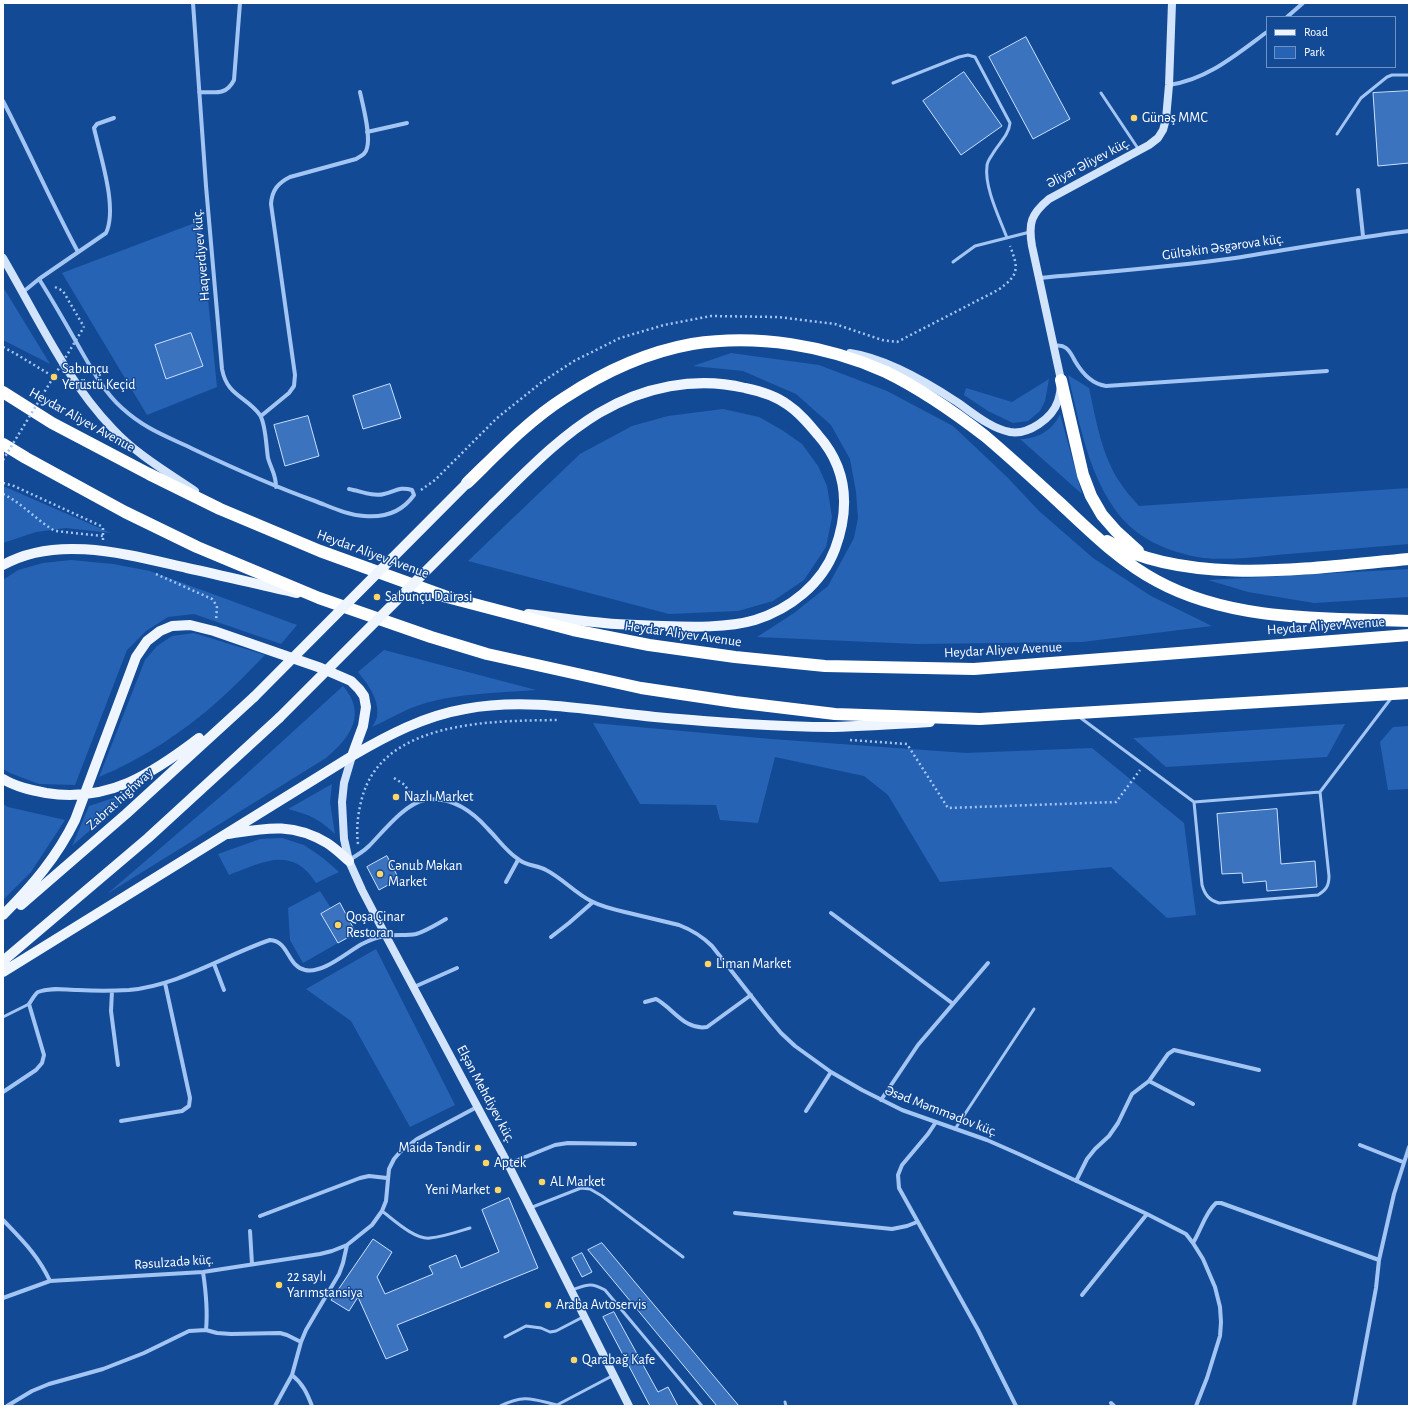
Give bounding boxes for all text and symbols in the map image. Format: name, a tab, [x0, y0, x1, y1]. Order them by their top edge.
legend	[1266, 16, 1396, 68]
text: Road	[1304, 26, 1328, 38]
text: Park	[1304, 46, 1325, 58]
place label: Günəş MMC	[1142, 110, 1208, 126]
marker: Günəş MMC	[1129, 113, 1139, 123]
street label: Əliyar Əliyev küç.	[1043, 134, 1133, 192]
street label: Haqverdiyev küç.	[189, 208, 213, 302]
street label: Gültəkin Əsgərova küç.	[1161, 230, 1285, 264]
place label: Sabunçu Yerüstü Keçid	[62, 361, 136, 394]
marker: Sabunçu Yerüstü Keçid	[49, 372, 59, 382]
street label: Heydar Aliyev Avenue	[26, 384, 138, 456]
street label: Heydar Aliyev Avenue	[315, 526, 431, 582]
place label: Sabunçu Dairəsi	[385, 589, 472, 605]
marker: Sabunçu Dairəsi	[372, 592, 382, 602]
street label: Heydar Aliyev Avenue	[1266, 613, 1386, 639]
street label: Heydar Aliyev Avenue	[623, 617, 743, 651]
street label: Heydar Aliyev Avenue	[944, 639, 1062, 661]
street label: Zabrat highway	[83, 764, 157, 834]
place label: Nazlı Market	[404, 789, 474, 805]
marker: Nazlı Market	[391, 792, 401, 802]
place label: Cənub Məkan Market	[388, 858, 462, 890]
marker: Cənub Məkan Market	[375, 869, 385, 879]
place label: Qoşa Çinar Restoran	[346, 909, 405, 942]
marker: Qoşa Çinar Restoran	[333, 920, 343, 930]
place label: Liman Market	[716, 956, 791, 972]
marker: Liman Market	[703, 959, 713, 969]
street label: Elşən Mehdiyev küç.	[453, 1042, 519, 1146]
street label: Əsəd Məmmədov küç.	[882, 1082, 1000, 1140]
place label: Maidə Təndir	[399, 1140, 470, 1156]
marker: Maidə Təndir	[473, 1143, 483, 1153]
place label: Aptek	[494, 1155, 526, 1171]
marker: Aptek	[481, 1158, 491, 1168]
place label: AL Market	[550, 1174, 605, 1190]
marker: AL Market	[537, 1177, 547, 1187]
place label: Yeni Market	[425, 1182, 490, 1198]
marker: Yeni Market	[493, 1185, 503, 1195]
street label: Rəsulzadə küç.	[134, 1251, 214, 1273]
place label: 22 saylı Yarımstansiya	[287, 1269, 363, 1302]
marker: 22 saylı Yarımstansiya	[274, 1280, 284, 1290]
place label: Araba Avtoservis	[556, 1297, 646, 1313]
marker: Araba Avtoservis	[543, 1300, 553, 1310]
place label: Qarabağ Kafe	[582, 1352, 655, 1368]
marker: Qarabağ Kafe	[569, 1355, 579, 1365]

